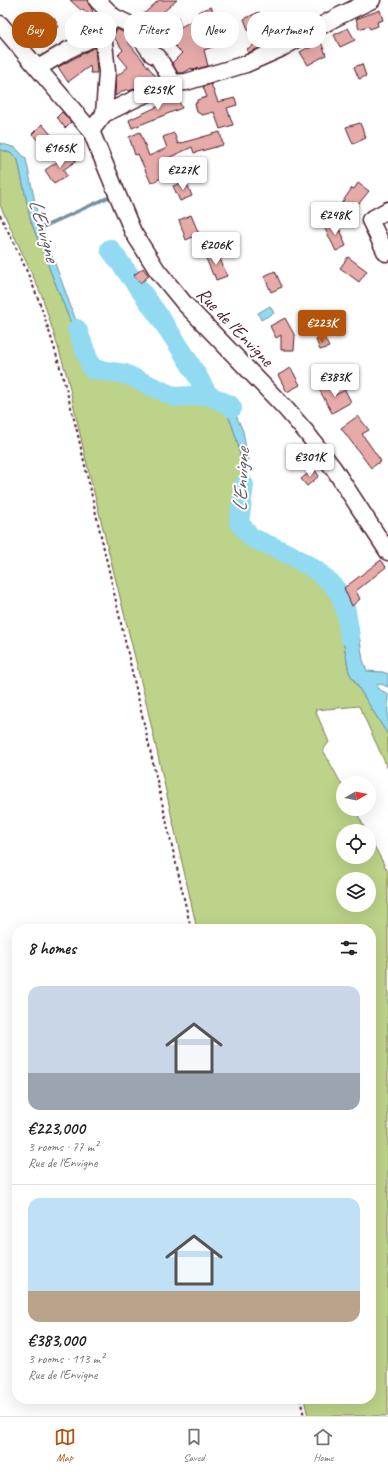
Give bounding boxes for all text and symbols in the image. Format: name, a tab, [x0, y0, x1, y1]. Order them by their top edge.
chip: Buy	[12, 12, 57, 48]
chip: Rent	[65, 12, 116, 48]
chip: Filters	[124, 12, 183, 48]
chip: New	[191, 12, 239, 48]
chip: Apartment	[247, 12, 326, 48]
pin: €259K	[130, 77, 186, 111]
text: €259K	[143, 82, 173, 98]
pin: €165K	[32, 135, 88, 169]
text: €165K	[45, 140, 75, 156]
pin: €227K	[155, 157, 211, 191]
text: €227K	[168, 162, 198, 178]
water label: L'Envigne	[23, 196, 66, 267]
pin: €248K	[307, 202, 363, 236]
text: €248K	[320, 207, 350, 223]
pin: €206K	[188, 232, 244, 266]
text: €206K	[201, 237, 231, 253]
street label: Rue de l'Envigne	[191, 282, 280, 373]
pin: €223K	[294, 310, 350, 344]
text: €223K	[307, 315, 337, 331]
pin: €383K	[307, 364, 363, 398]
text: €383K	[320, 369, 350, 385]
water label: L'Envigne	[227, 444, 255, 512]
pin: €301K	[282, 444, 338, 478]
text: €301K	[295, 449, 325, 465]
north arrow	[336, 776, 376, 816]
map controls	[336, 776, 376, 912]
button: locate	[336, 824, 376, 864]
button: layers	[336, 872, 376, 912]
icon: filters	[338, 937, 360, 959]
text: 8 homes	[28, 938, 76, 959]
icon: home	[158, 1012, 230, 1084]
text: €223,000	[28, 1118, 85, 1139]
text: 3 rooms · 77 m²	[28, 1139, 98, 1155]
text: Rue de l'Envigne	[28, 1155, 97, 1171]
icon: home	[158, 1224, 230, 1296]
text: €383,000	[28, 1330, 85, 1351]
text: 3 rooms · 113 m²	[28, 1351, 104, 1367]
text: Rue de l'Envigne	[28, 1367, 97, 1383]
tab: Map	[54, 1426, 76, 1464]
tab: Saved	[183, 1426, 205, 1464]
tab: Home	[312, 1426, 334, 1464]

